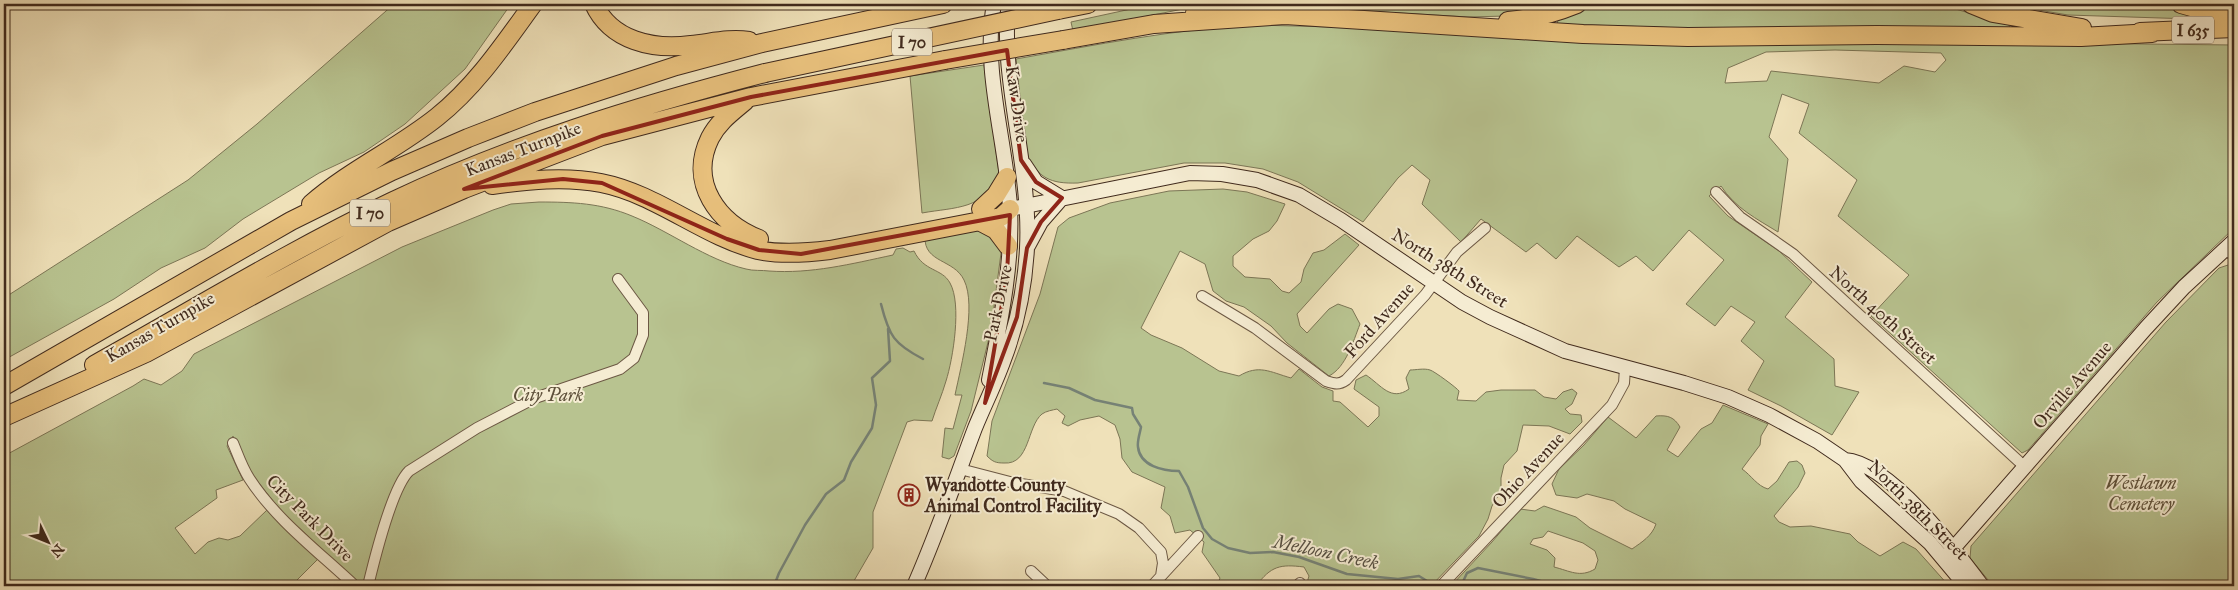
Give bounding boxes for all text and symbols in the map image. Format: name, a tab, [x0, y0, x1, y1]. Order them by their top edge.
road number: I 635	[2172, 16, 2214, 44]
road number: I 70	[892, 28, 932, 56]
street label: Kaw Drive	[1001, 64, 1033, 144]
street label: Kansas Turnpike	[462, 117, 584, 181]
road number: I 70	[350, 200, 390, 227]
street label: North 38th Street	[1388, 223, 1513, 313]
street label: North 40th Street	[1825, 261, 1942, 369]
street label: Park Drive	[979, 263, 1017, 343]
street label: Ford Avenue	[1339, 278, 1419, 362]
street label: Kansas Turnpike	[101, 287, 219, 367]
street label: Orville Avenue	[2028, 336, 2116, 434]
park label: City Park	[513, 384, 583, 406]
street label: Ohio Avenue	[1487, 428, 1569, 512]
street label: North 38th Street	[1863, 455, 1973, 565]
street label: City Park Drive	[262, 470, 358, 566]
park label: Westlawn Cemetery	[2106, 472, 2177, 515]
place label: Wyandotte County Animal Control Facility	[924, 474, 1103, 518]
building icon: Wyandotte County Animal Control Facility	[897, 483, 921, 507]
north arrow	[22, 518, 72, 568]
water label: Melloon Creek	[1269, 529, 1381, 574]
text: N	[47, 540, 67, 561]

